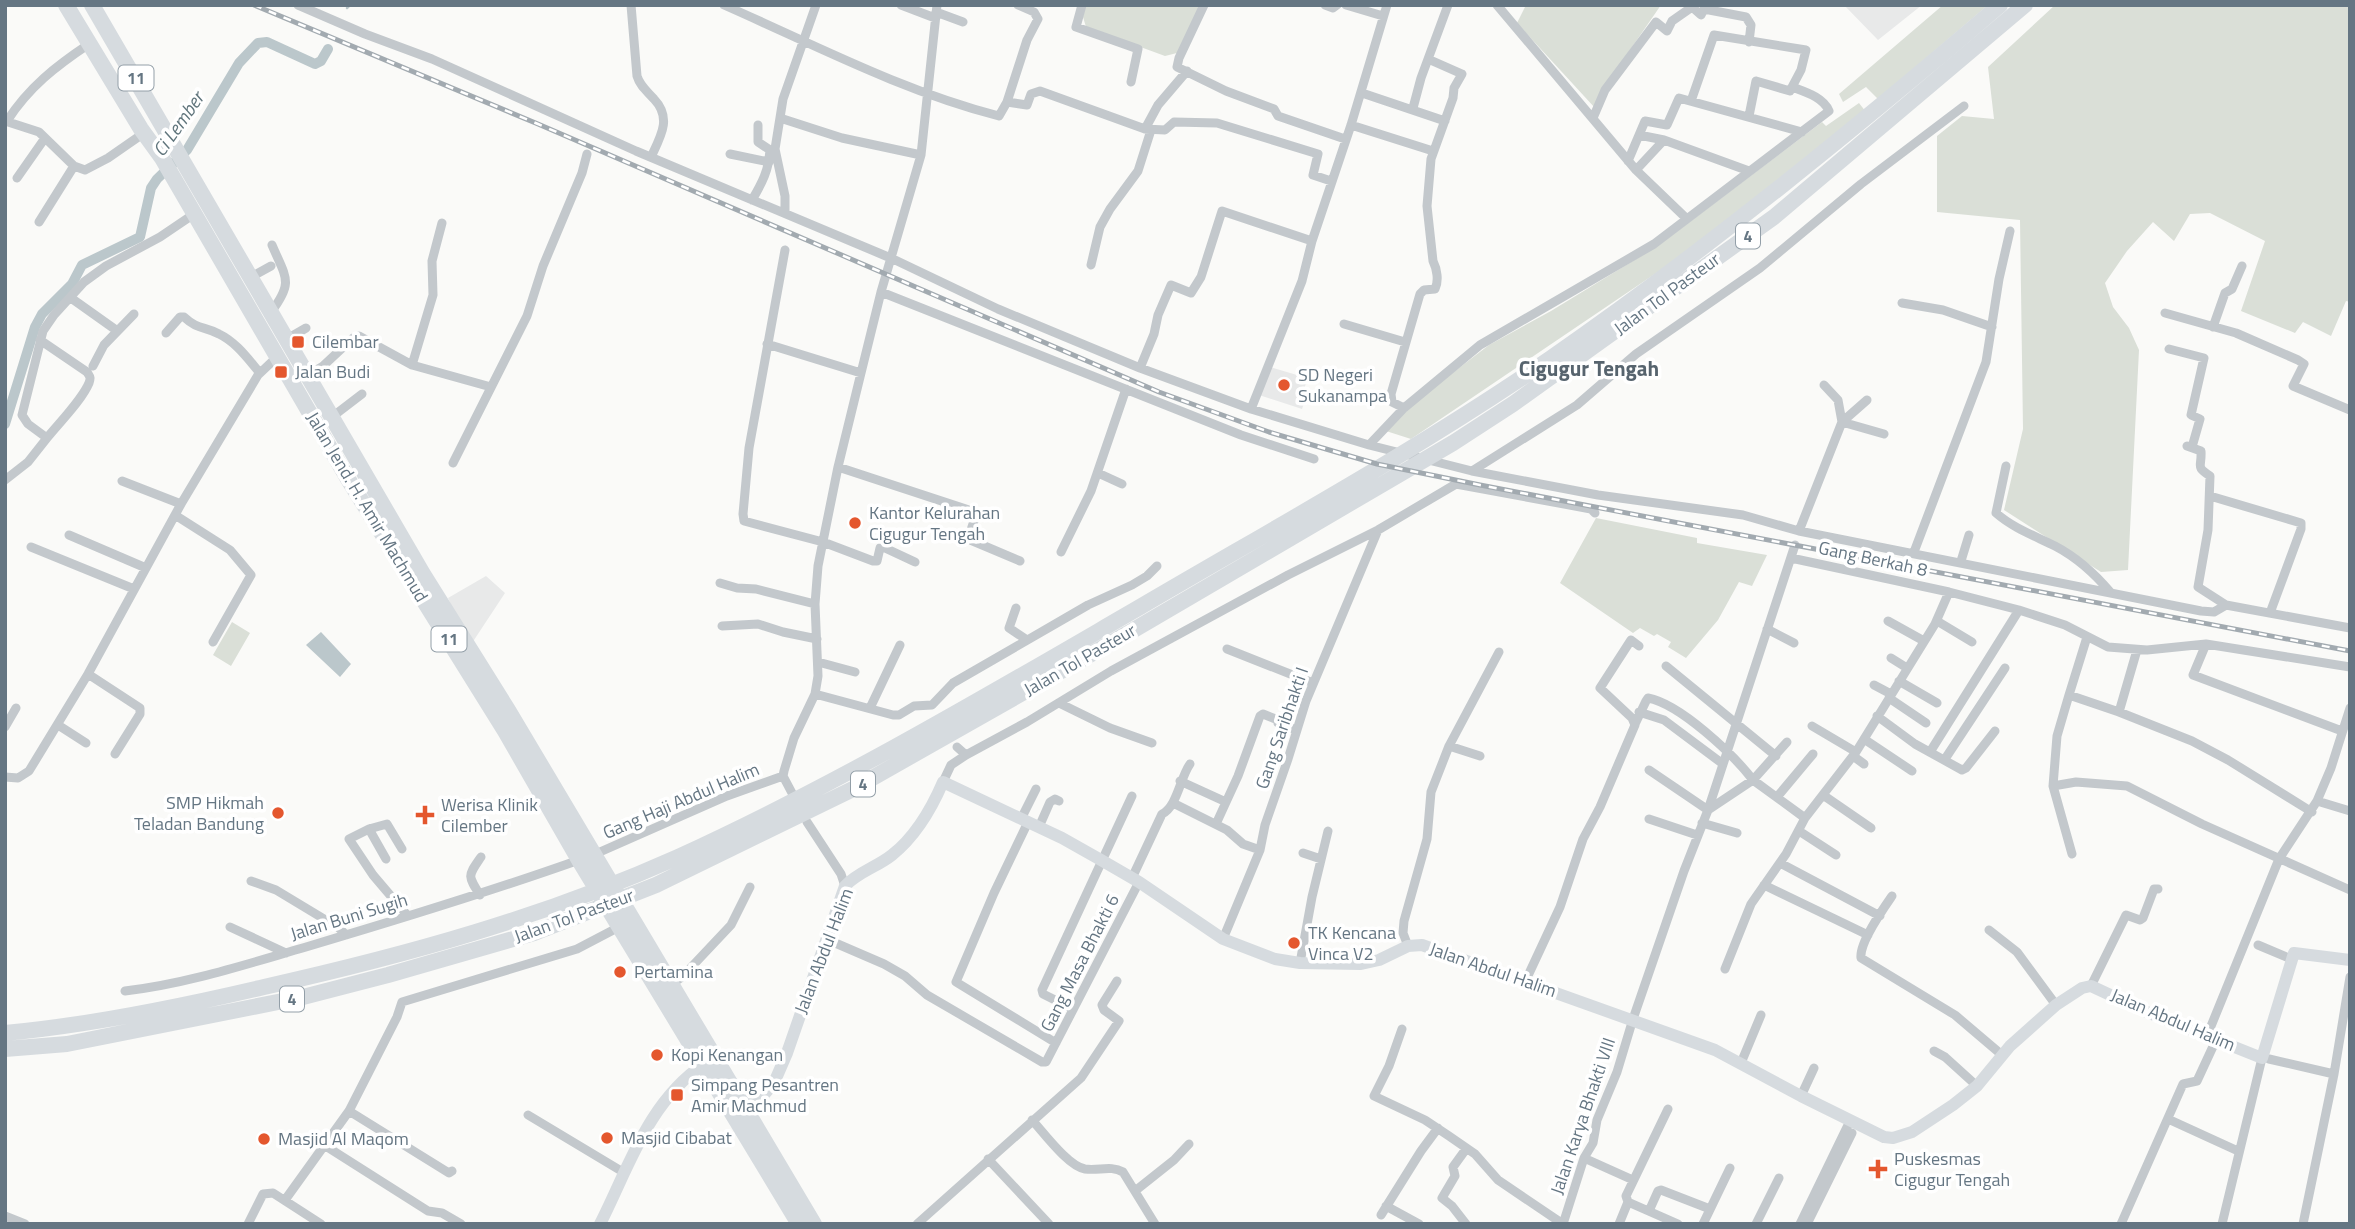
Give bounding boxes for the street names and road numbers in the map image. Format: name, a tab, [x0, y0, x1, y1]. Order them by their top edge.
road number: 11	[118, 66, 154, 90]
road number: 4	[1736, 224, 1760, 248]
street label: Jalan Tol Pasteur	[1608, 246, 1725, 341]
street label: Jalan Jend. H. Amir Machmud	[300, 406, 435, 607]
street label: Gang Berkah 8	[1816, 534, 1930, 583]
street label: Jalan Tol Pasteur	[1019, 616, 1141, 703]
road number: 11	[432, 626, 466, 652]
street label: Gang Saribhakti I	[1248, 663, 1315, 792]
street label: Gang Haji Abdul Halim	[598, 755, 763, 846]
road number: 4	[851, 772, 875, 796]
street label: Jalan Tol Pasteur	[510, 881, 637, 950]
street label: Jalan Abdul Halim	[787, 884, 860, 1018]
street label: Jalan Buni Sugih	[287, 886, 411, 947]
street label: Gang Masa Bhakti 6	[1033, 889, 1126, 1036]
street label: Jalan Abdul Halim	[1426, 935, 1560, 1004]
street label: Jalan Abdul Halim	[2107, 981, 2240, 1058]
road number: 4	[280, 987, 304, 1012]
street label: Jalan Karya Bhakti VIII	[1543, 1034, 1622, 1198]

